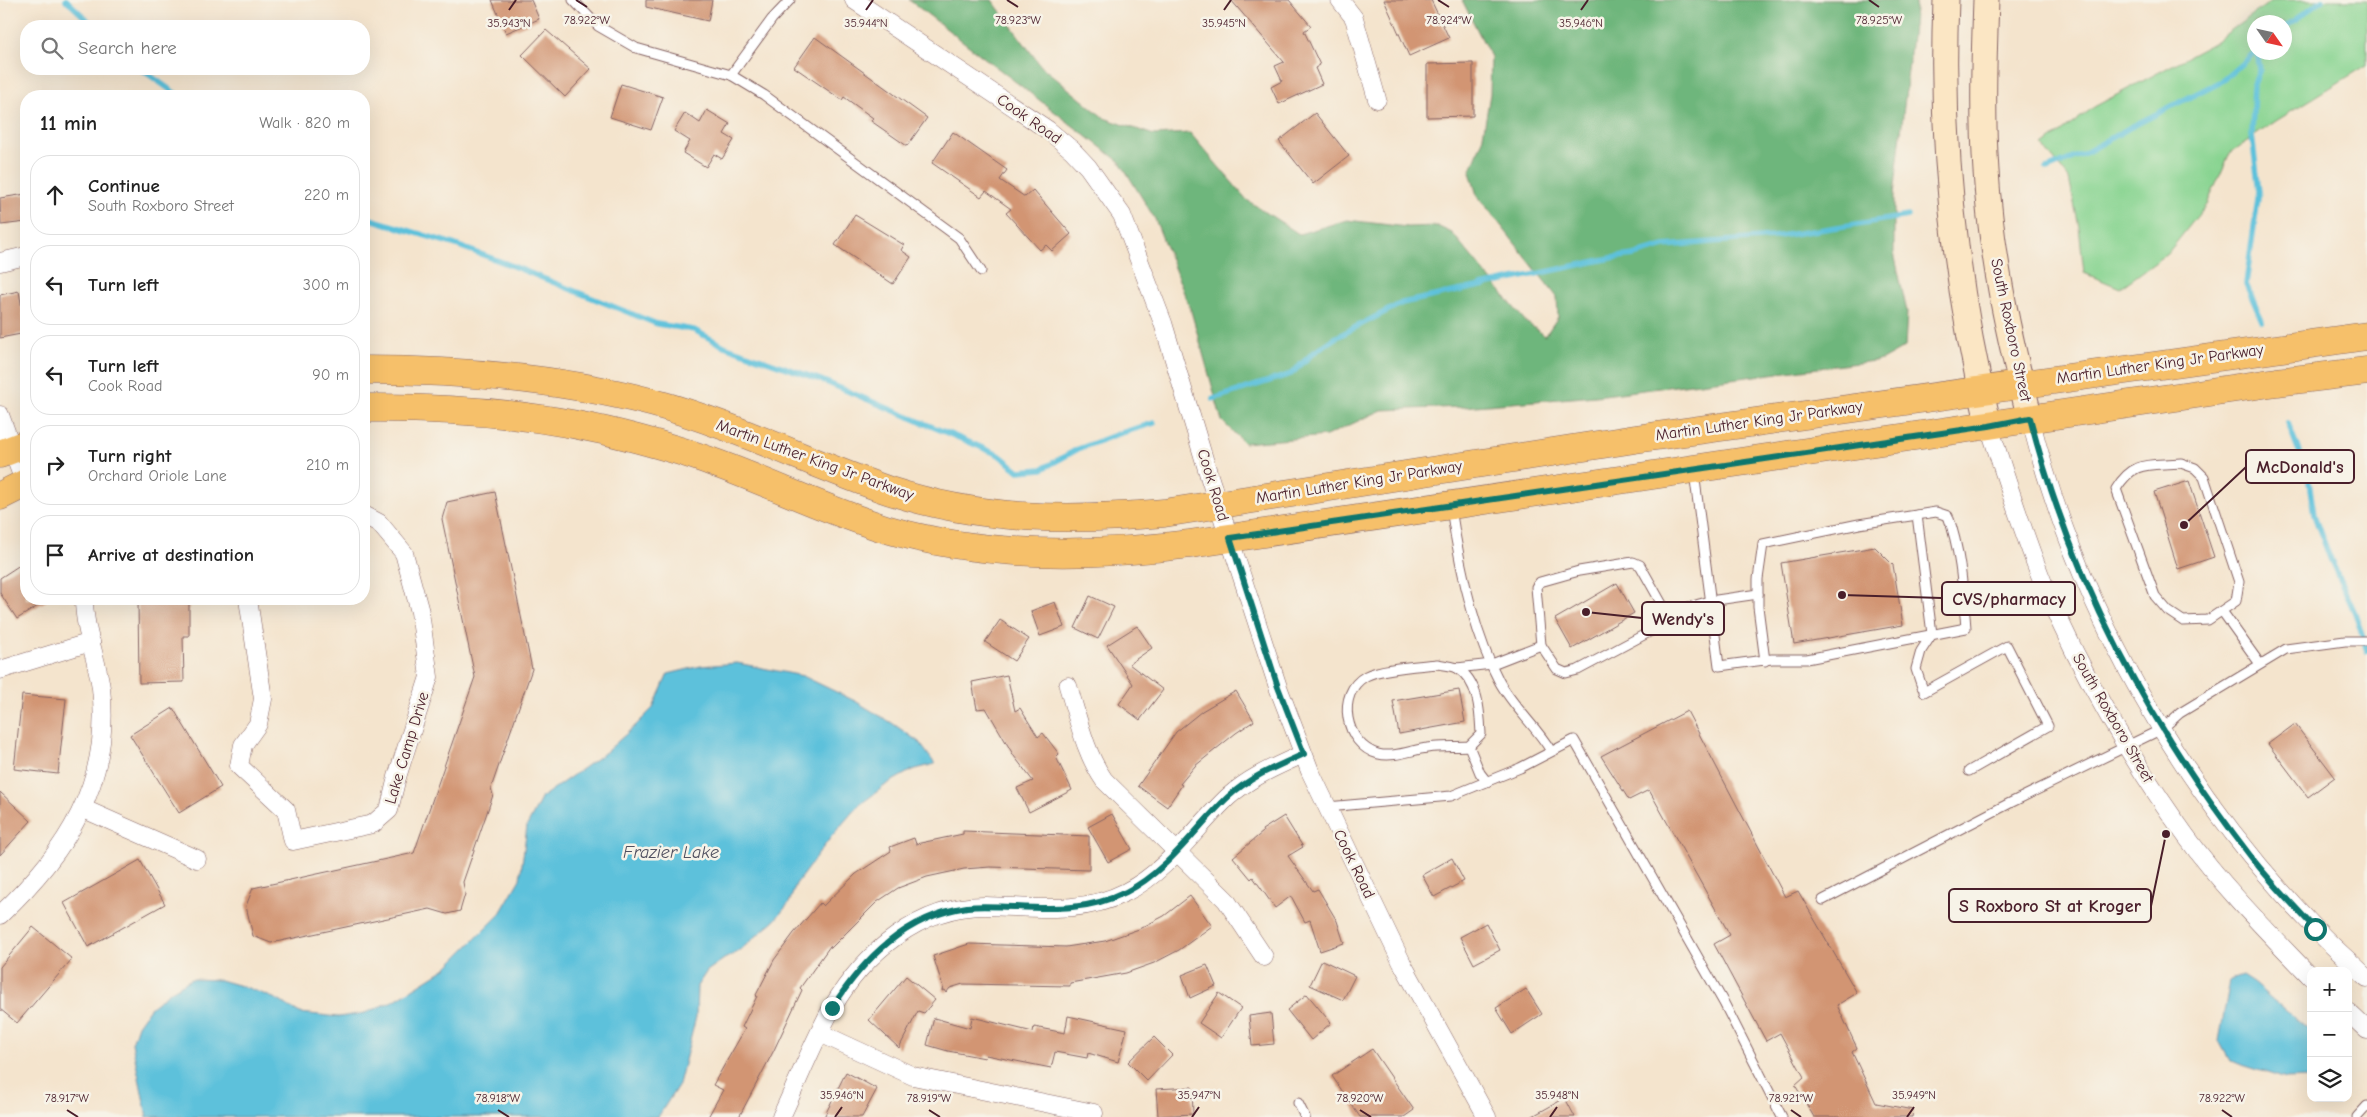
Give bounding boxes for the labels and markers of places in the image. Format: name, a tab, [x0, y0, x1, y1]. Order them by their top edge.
callout: McDonald's	[2246, 450, 2354, 483]
callout: CVS/pharmacy	[1942, 582, 2075, 615]
callout: Wendy's	[1642, 602, 1724, 635]
callout: S Roxboro St at Kroger	[1949, 889, 2151, 922]

